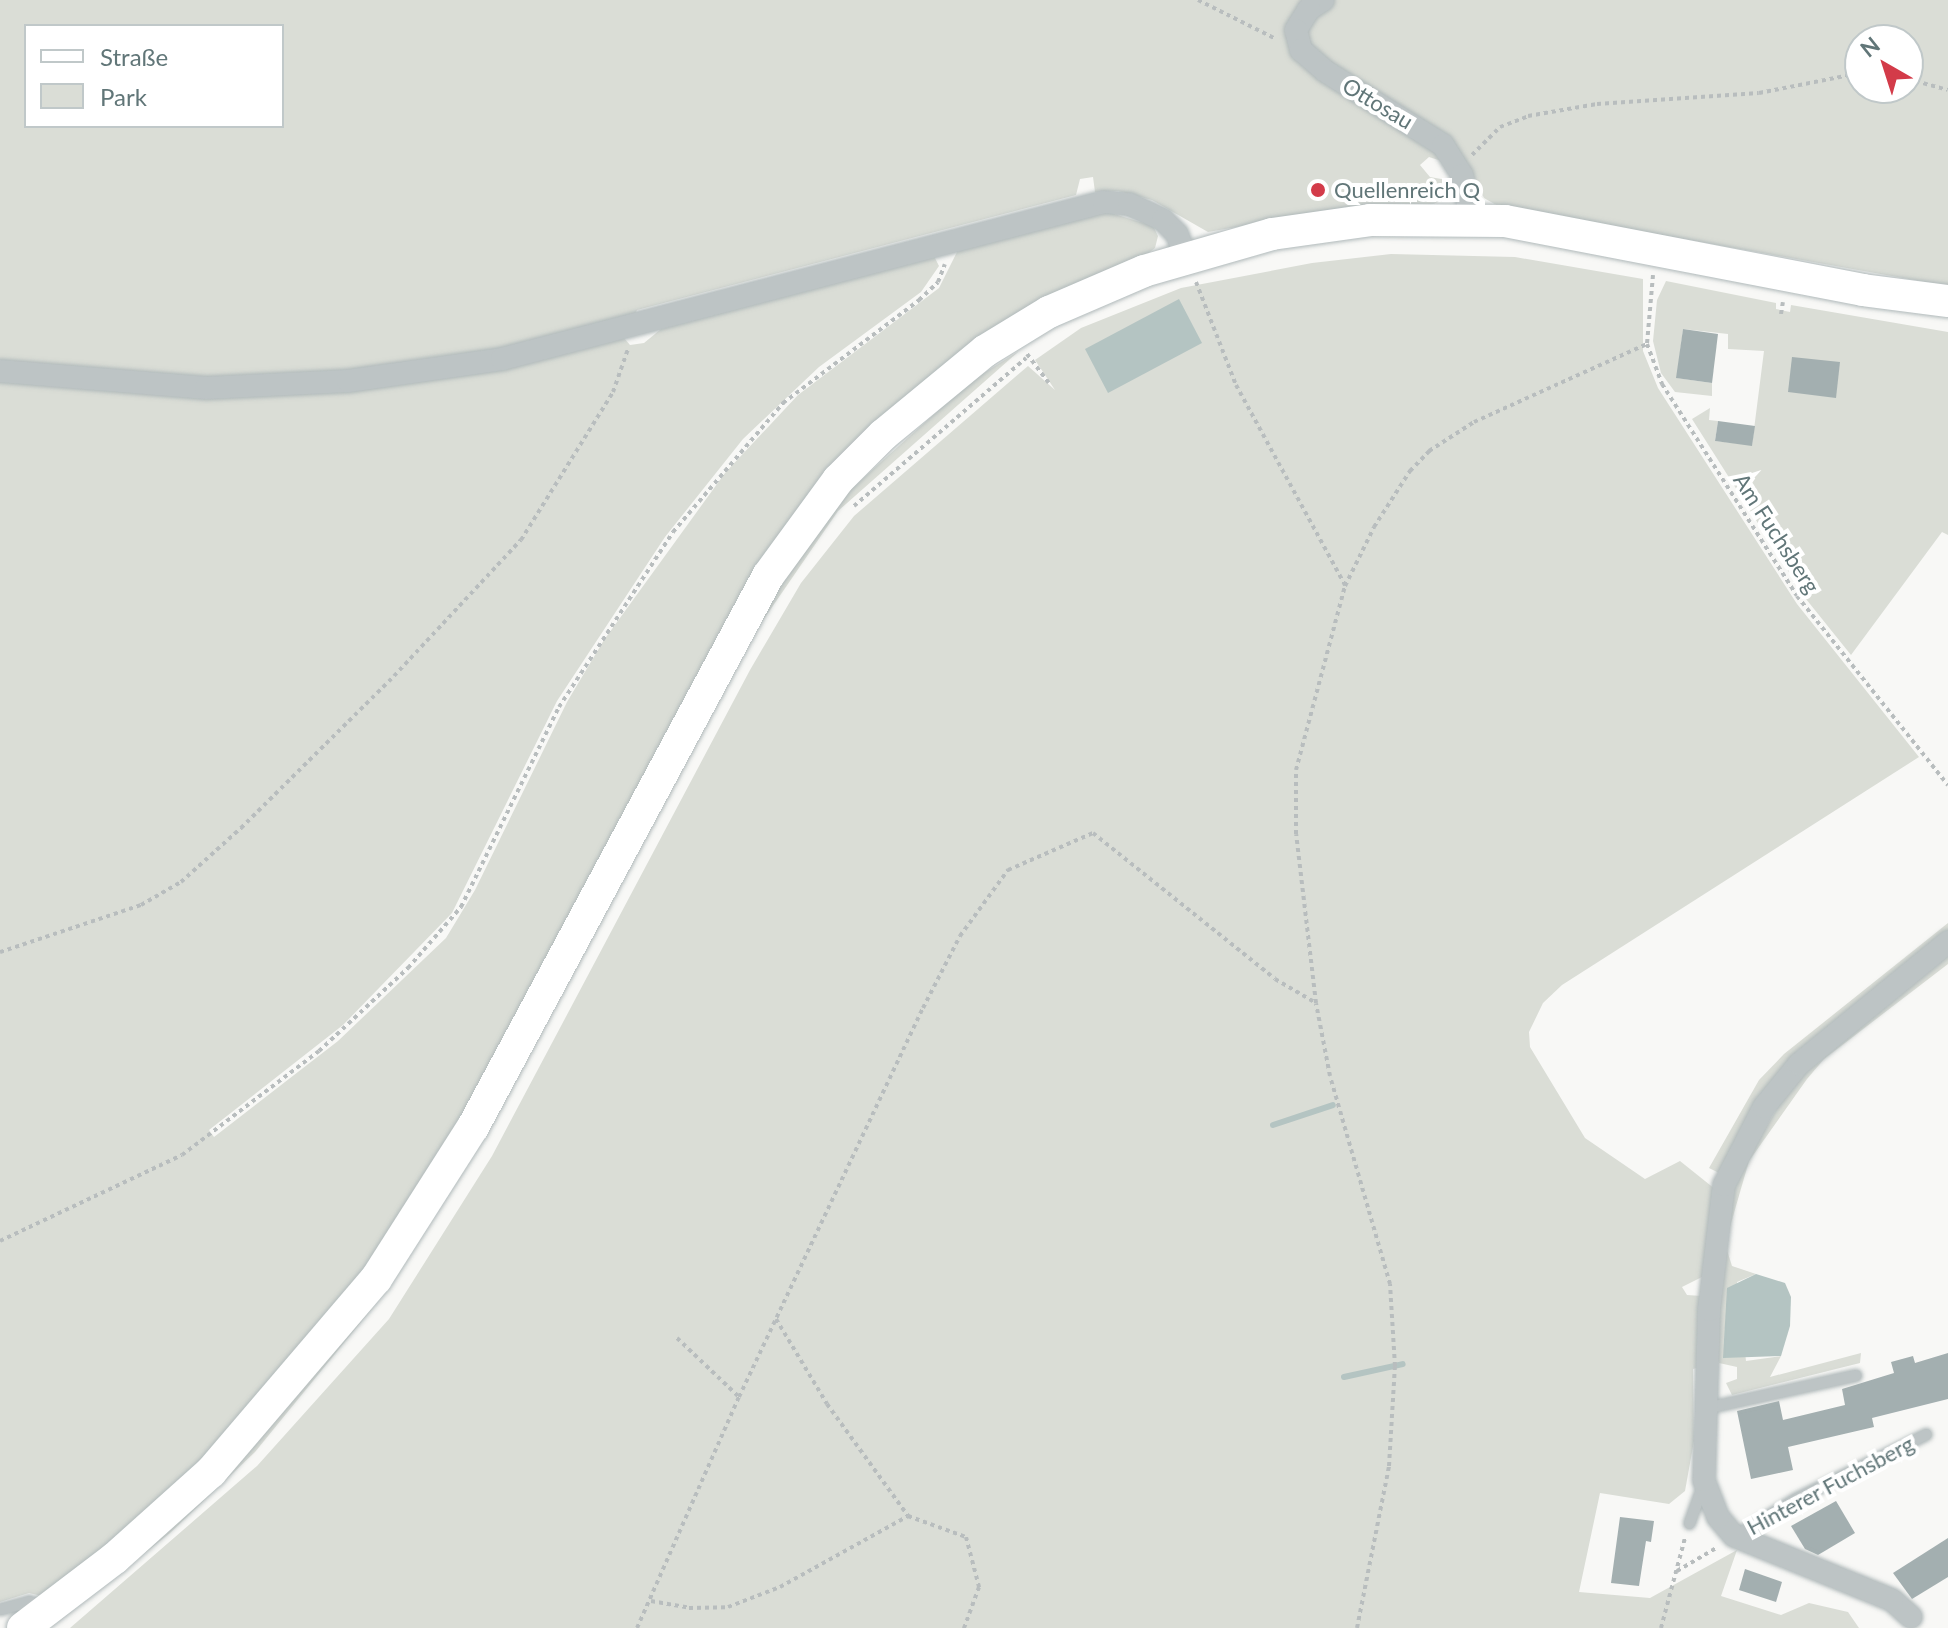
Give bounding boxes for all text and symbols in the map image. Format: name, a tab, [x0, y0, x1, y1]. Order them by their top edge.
legend	[24, 24, 284, 128]
north arrow	[1844, 24, 1924, 104]
text: N	[1855, 31, 1885, 62]
text: Straße	[100, 42, 168, 71]
street label: Ottosau	[1338, 72, 1418, 134]
text: Park	[100, 82, 147, 111]
place label: Quellenreich Q	[1334, 177, 1480, 203]
marker: Quellenreich Q	[1309, 181, 1327, 199]
street label: Am Fuchsberg	[1728, 468, 1826, 598]
street label: Hinterer Fuchsberg	[1742, 1430, 1918, 1540]

